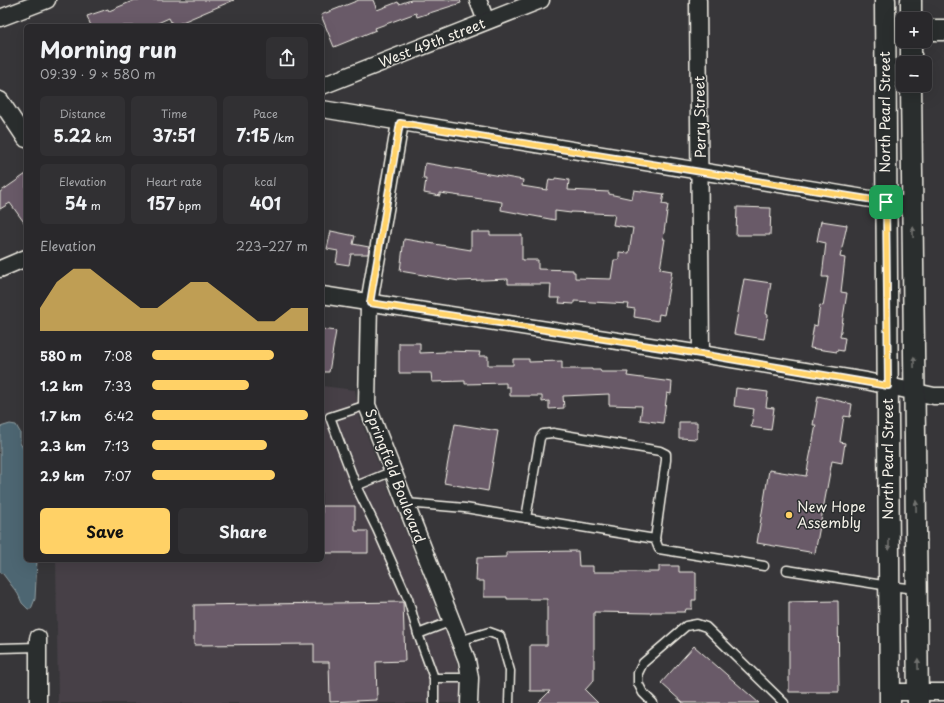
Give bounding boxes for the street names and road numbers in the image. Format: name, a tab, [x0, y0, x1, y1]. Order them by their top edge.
street label: West 49th street	[375, 12, 488, 73]
street label: North Pearl Street	[874, 51, 895, 173]
street label: Perry Street	[688, 75, 711, 158]
street label: North Pearl Street	[877, 398, 898, 520]
street label: Springfield Boulevard	[360, 406, 431, 547]

